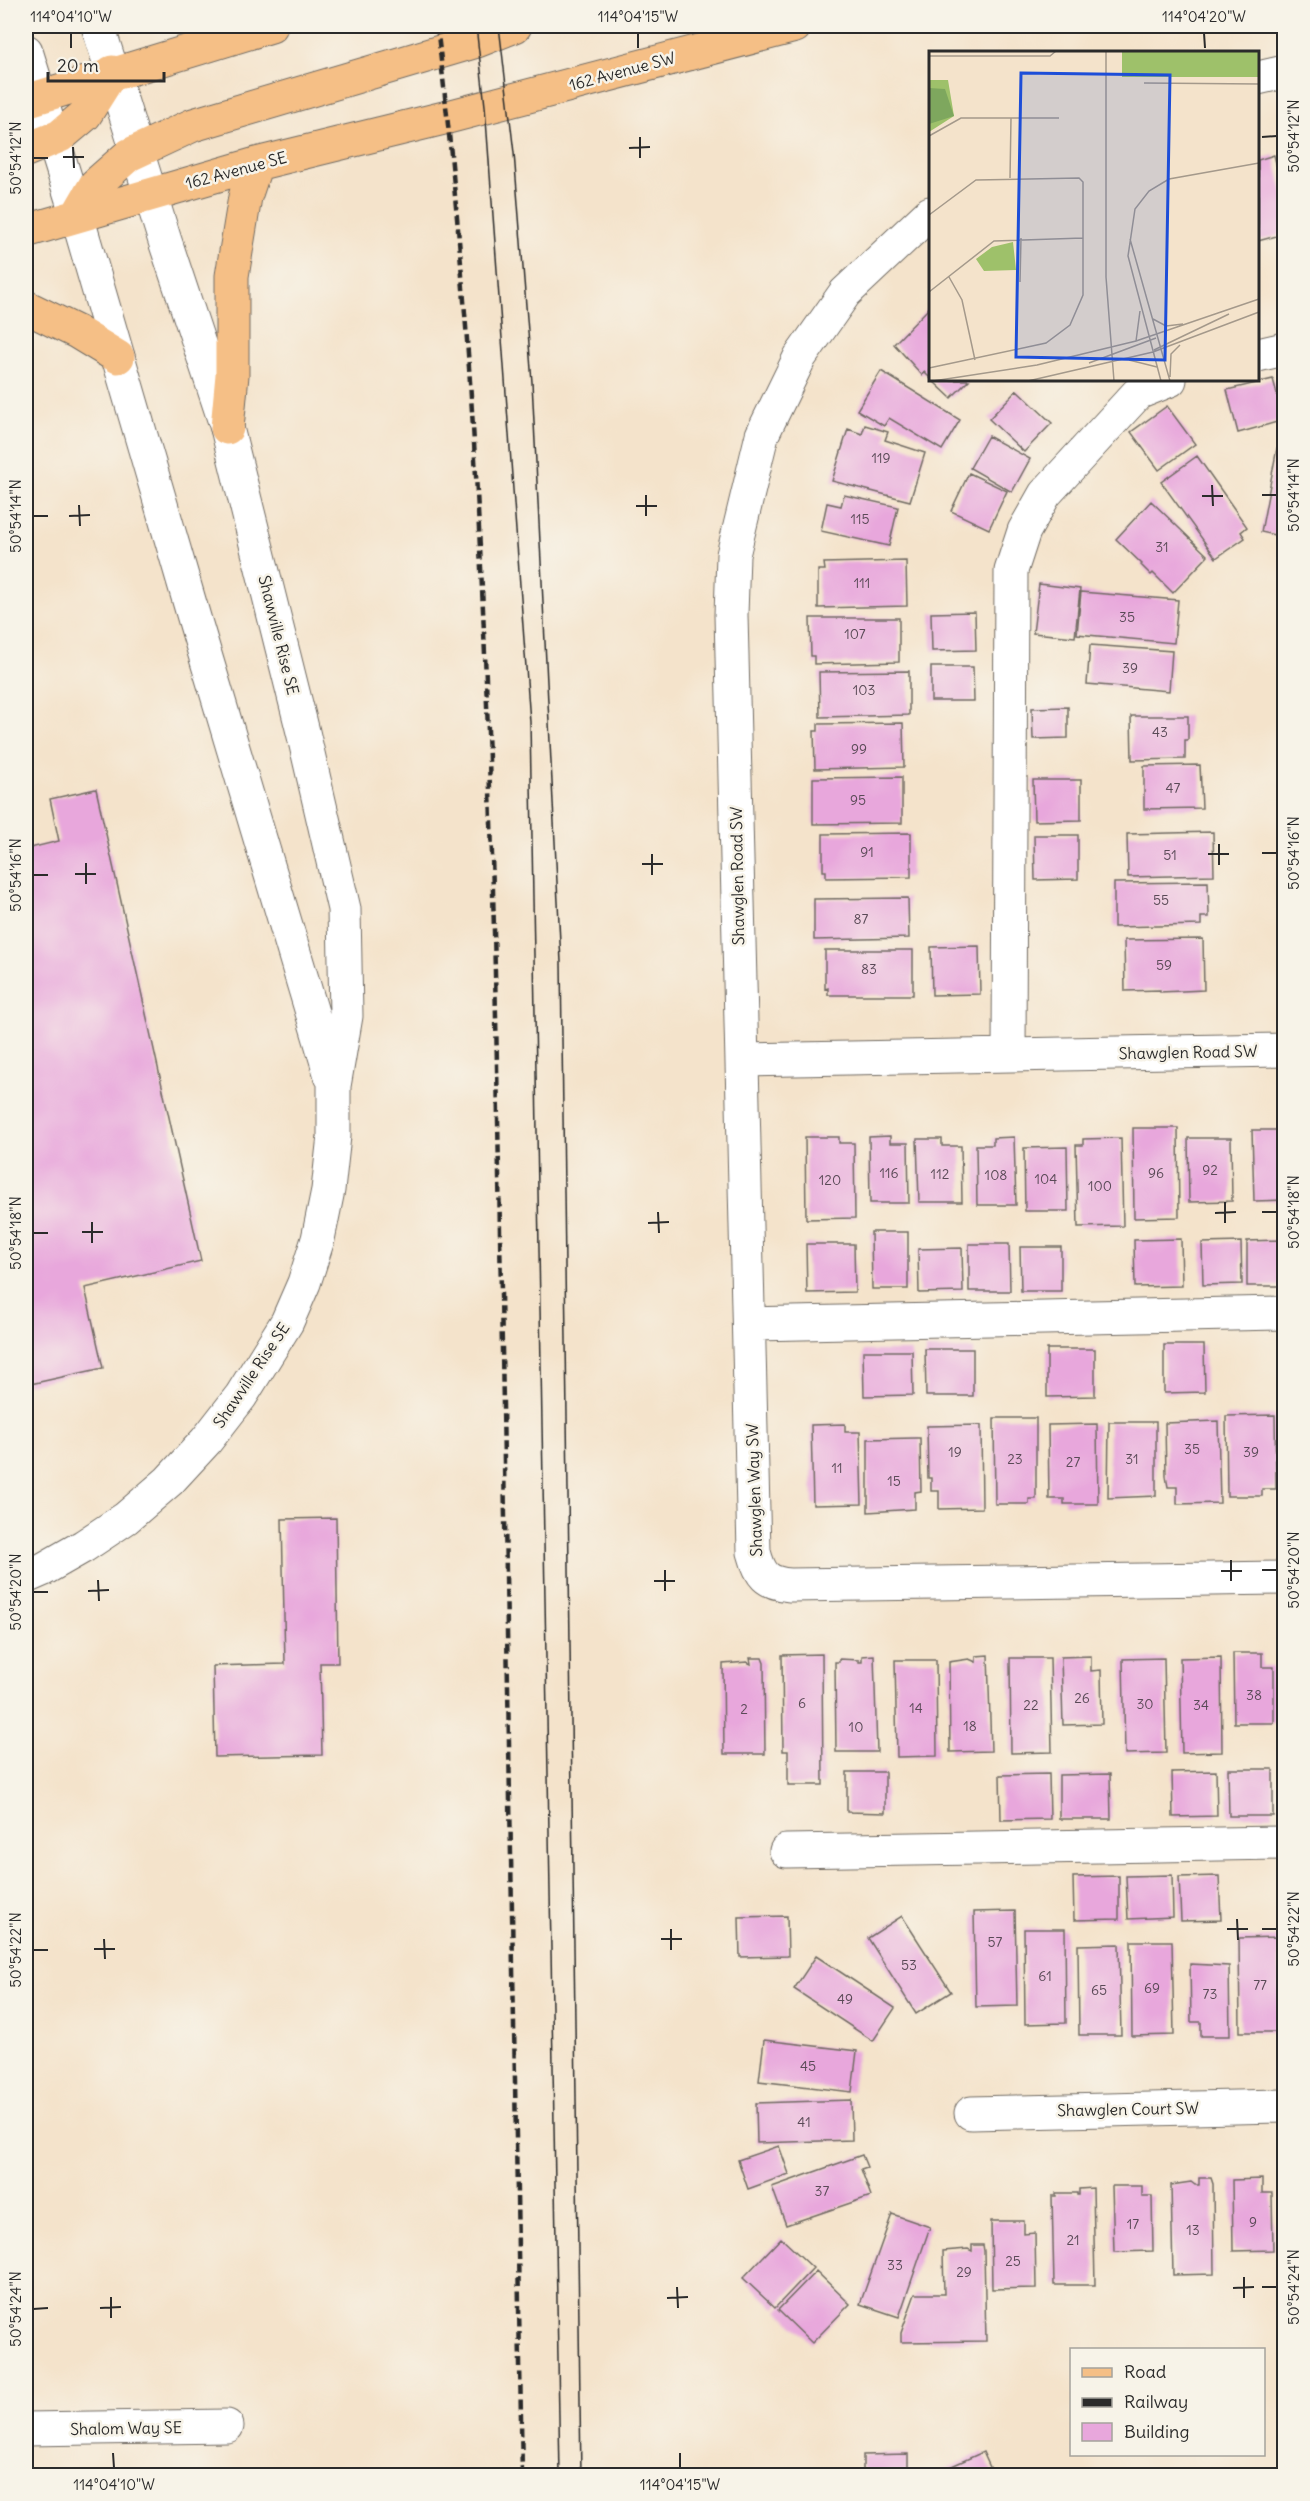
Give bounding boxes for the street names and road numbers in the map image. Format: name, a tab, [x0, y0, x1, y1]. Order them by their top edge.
street label: 162 Avenue SW	[567, 47, 678, 95]
street label: 162 Avenue SE	[183, 147, 289, 193]
street label: Shawville Rise SE	[254, 573, 304, 697]
street label: Shawglen Road SW	[726, 806, 748, 946]
street label: Shawglen Road SW	[1118, 1041, 1258, 1063]
street label: Shawville Rise SE	[208, 1319, 294, 1431]
street label: Shawglen Way SW	[742, 1423, 766, 1557]
street label: Shawglen Court SW	[1057, 2098, 1200, 2120]
street label: Shalom Way SE	[70, 2417, 182, 2439]

